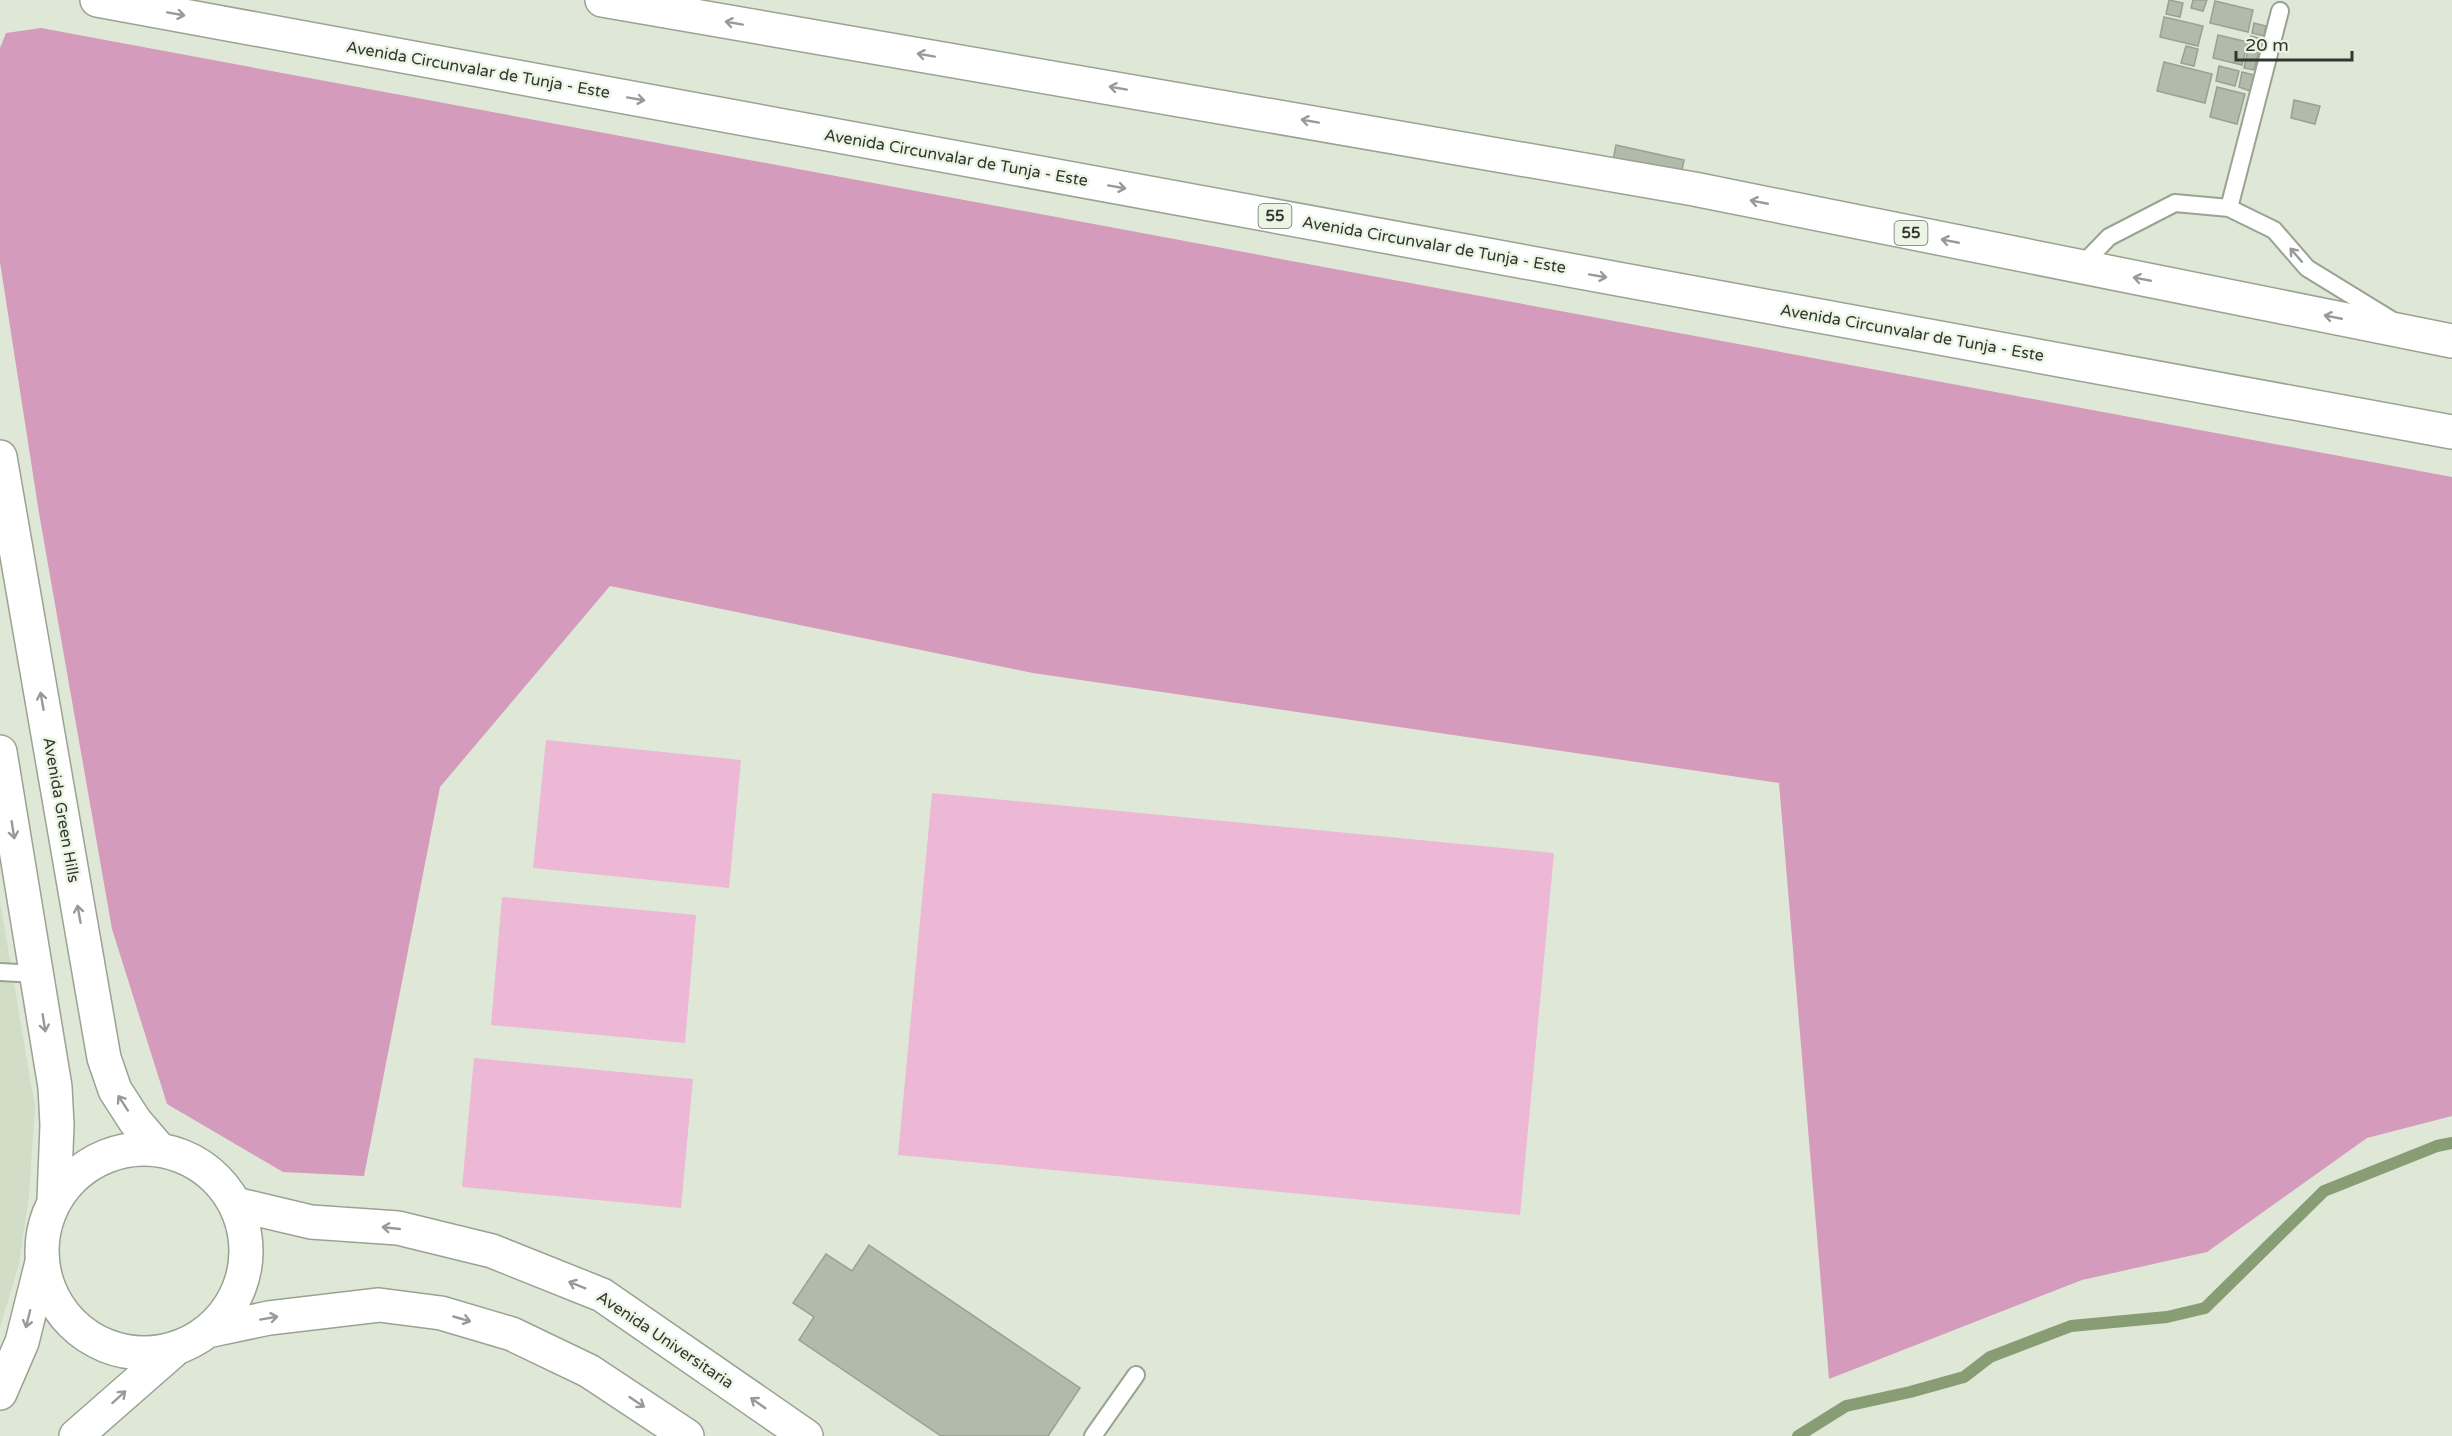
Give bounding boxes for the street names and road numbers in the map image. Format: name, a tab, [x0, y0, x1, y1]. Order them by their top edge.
street label: Avenida Circunvalar de Tunja - Este	[345, 37, 611, 103]
street label: Avenida Circunvalar de Tunja - Este	[823, 125, 1089, 191]
road number: 55	[1258, 204, 1292, 228]
street label: Avenida Circunvalar de Tunja - Este	[1301, 212, 1567, 278]
road number: 55	[1894, 221, 1928, 245]
street label: Avenida Circunvalar de Tunja - Este	[1779, 300, 2045, 366]
street label: Avenida Green Hills	[38, 736, 84, 884]
street label: Avenida Universitaria	[593, 1287, 737, 1393]

